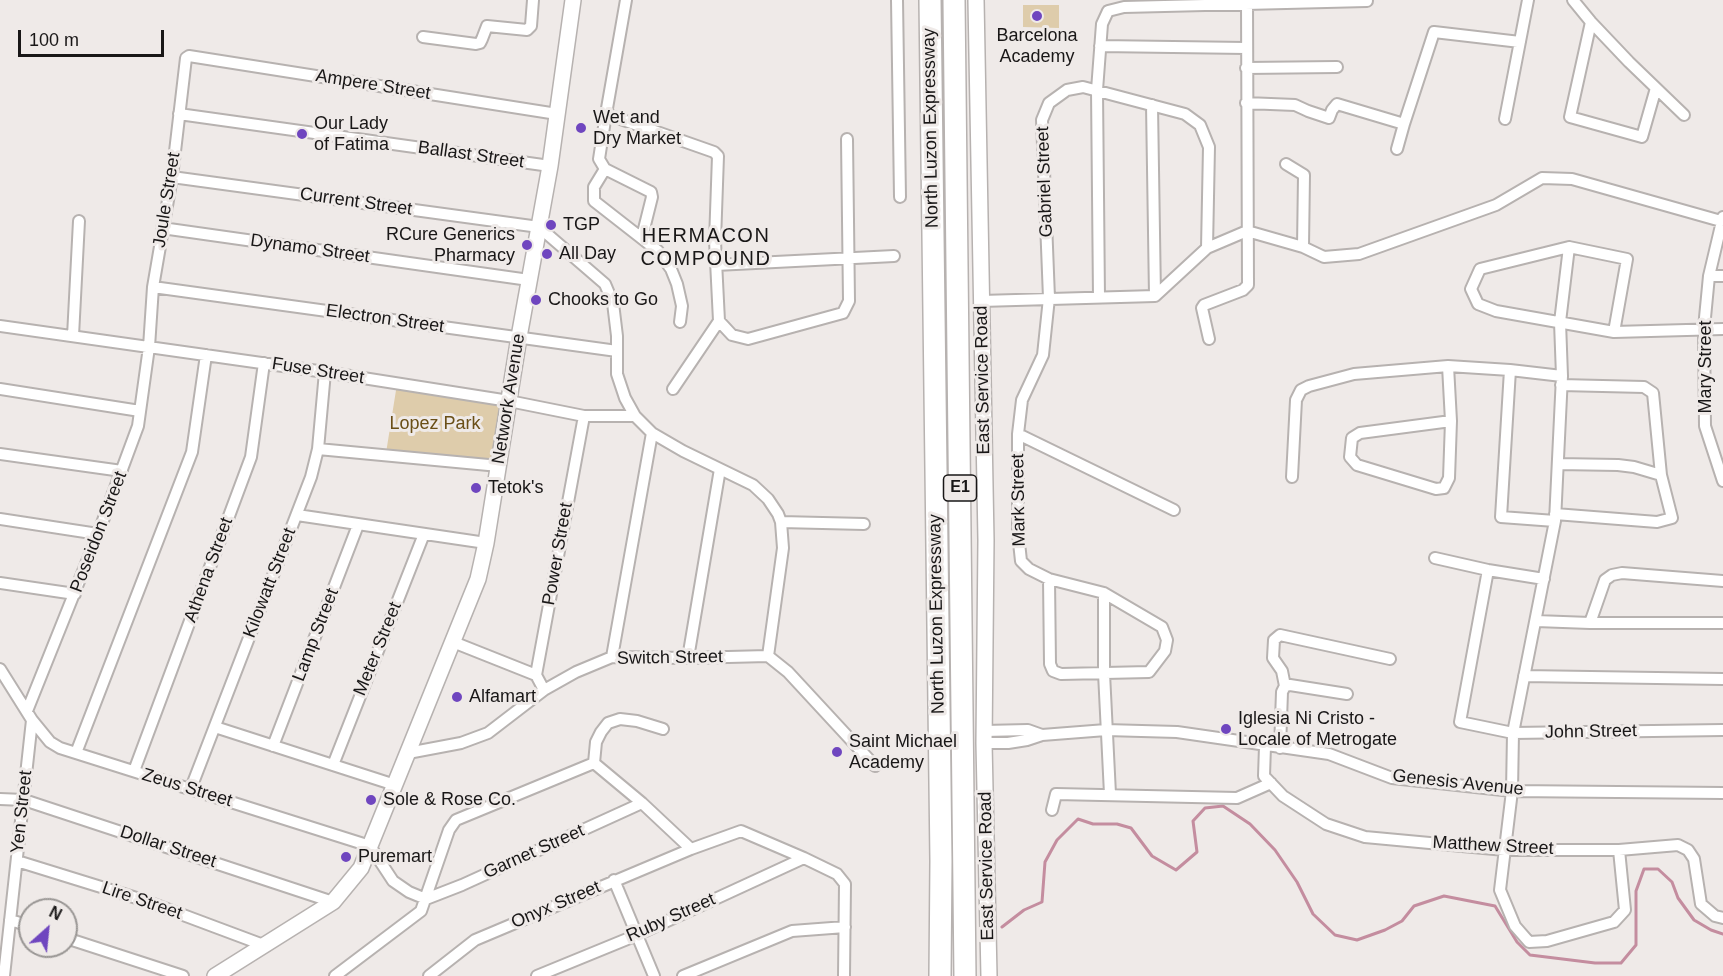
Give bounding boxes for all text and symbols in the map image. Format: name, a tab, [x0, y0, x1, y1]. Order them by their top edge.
marker: Barcelona Academy	[1030, 9, 1044, 23]
scale bar	[21, 18, 166, 56]
place label: Barcelona Academy	[996, 25, 1078, 68]
street label: North Luzon Expressway	[918, 28, 944, 228]
text: 100 m	[29, 30, 79, 50]
street label: Ampere Street	[314, 65, 432, 105]
place label: Wet and Dry Market	[593, 107, 681, 150]
place label: Our Lady of Fatima	[314, 113, 389, 156]
marker: Wet and Dry Market	[574, 121, 588, 135]
street label: Gabriel Street	[1032, 126, 1058, 238]
marker: Our Lady of Fatima	[295, 127, 309, 141]
street label: Ballast Street	[416, 137, 526, 173]
street label: Joule Street	[149, 151, 185, 249]
street label: Current Street	[299, 183, 413, 221]
place label: TGP	[563, 214, 600, 236]
marker: TGP	[544, 218, 558, 232]
place label: RCure Generics Pharmacy	[386, 224, 515, 266]
district label: HERMACON COMPOUND	[641, 224, 771, 271]
street label: Dynamo Street	[249, 230, 371, 268]
marker: RCure Generics Pharmacy	[520, 238, 534, 252]
place label: All Day	[559, 243, 616, 265]
marker: All Day	[540, 247, 554, 261]
place label: Chooks to Go	[548, 289, 658, 311]
marker: Chooks to Go	[529, 293, 543, 307]
street label: Electron Street	[325, 300, 445, 338]
street label: East Service Road	[971, 305, 995, 455]
street label: Mary Street	[1695, 320, 1717, 414]
street label: Network Avenue	[488, 332, 530, 466]
street label: Fuse Street	[270, 353, 366, 389]
park label: Lopez Park	[389, 413, 481, 435]
street label: Mark Street	[1007, 453, 1031, 547]
street label: Poseidon Street	[66, 468, 132, 596]
road number: E1	[944, 475, 976, 501]
place label: Tetok's	[488, 477, 543, 499]
marker: Tetok's	[469, 481, 483, 495]
street label: Power Street	[538, 501, 578, 607]
street label: North Luzon Expressway	[924, 514, 950, 714]
street label: Athena Street	[180, 515, 238, 625]
street label: Kilowatt Street	[239, 525, 301, 641]
street label: Lamp Street	[288, 585, 344, 685]
street label: Meter Street	[349, 599, 407, 699]
street label: Switch Street	[617, 646, 723, 670]
place label: Alfamart	[469, 686, 536, 708]
marker: Alfamart	[450, 690, 464, 704]
place label: Iglesia Ni Cristo - Locale of Metrogate	[1238, 708, 1397, 750]
street label: John Street	[1545, 720, 1637, 744]
marker: Iglesia Ni Cristo - Locale of Metrogate	[1219, 722, 1233, 736]
place label: Saint Michael Academy	[849, 731, 957, 774]
marker: Saint Michael Academy	[830, 745, 844, 759]
street label: Zeus Street	[139, 764, 235, 812]
street label: Genesis Avenue	[1391, 765, 1525, 801]
street label: Yen Street	[7, 769, 37, 855]
place label: Sole & Rose Co.	[383, 789, 516, 811]
street label: East Service Road	[975, 791, 999, 941]
marker: Sole & Rose Co.	[364, 793, 378, 807]
street label: Garnet Street	[480, 820, 588, 884]
street label: Dollar Street	[117, 821, 219, 873]
street label: Matthew Street	[1432, 832, 1554, 860]
place label: Puremart	[358, 846, 432, 868]
marker: Puremart	[339, 850, 353, 864]
street label: Onyx Street	[508, 876, 604, 934]
street label: Lire Street	[99, 877, 185, 925]
street label: Ruby Street	[623, 889, 719, 947]
north arrow	[18, 898, 78, 958]
text: N	[46, 903, 65, 923]

